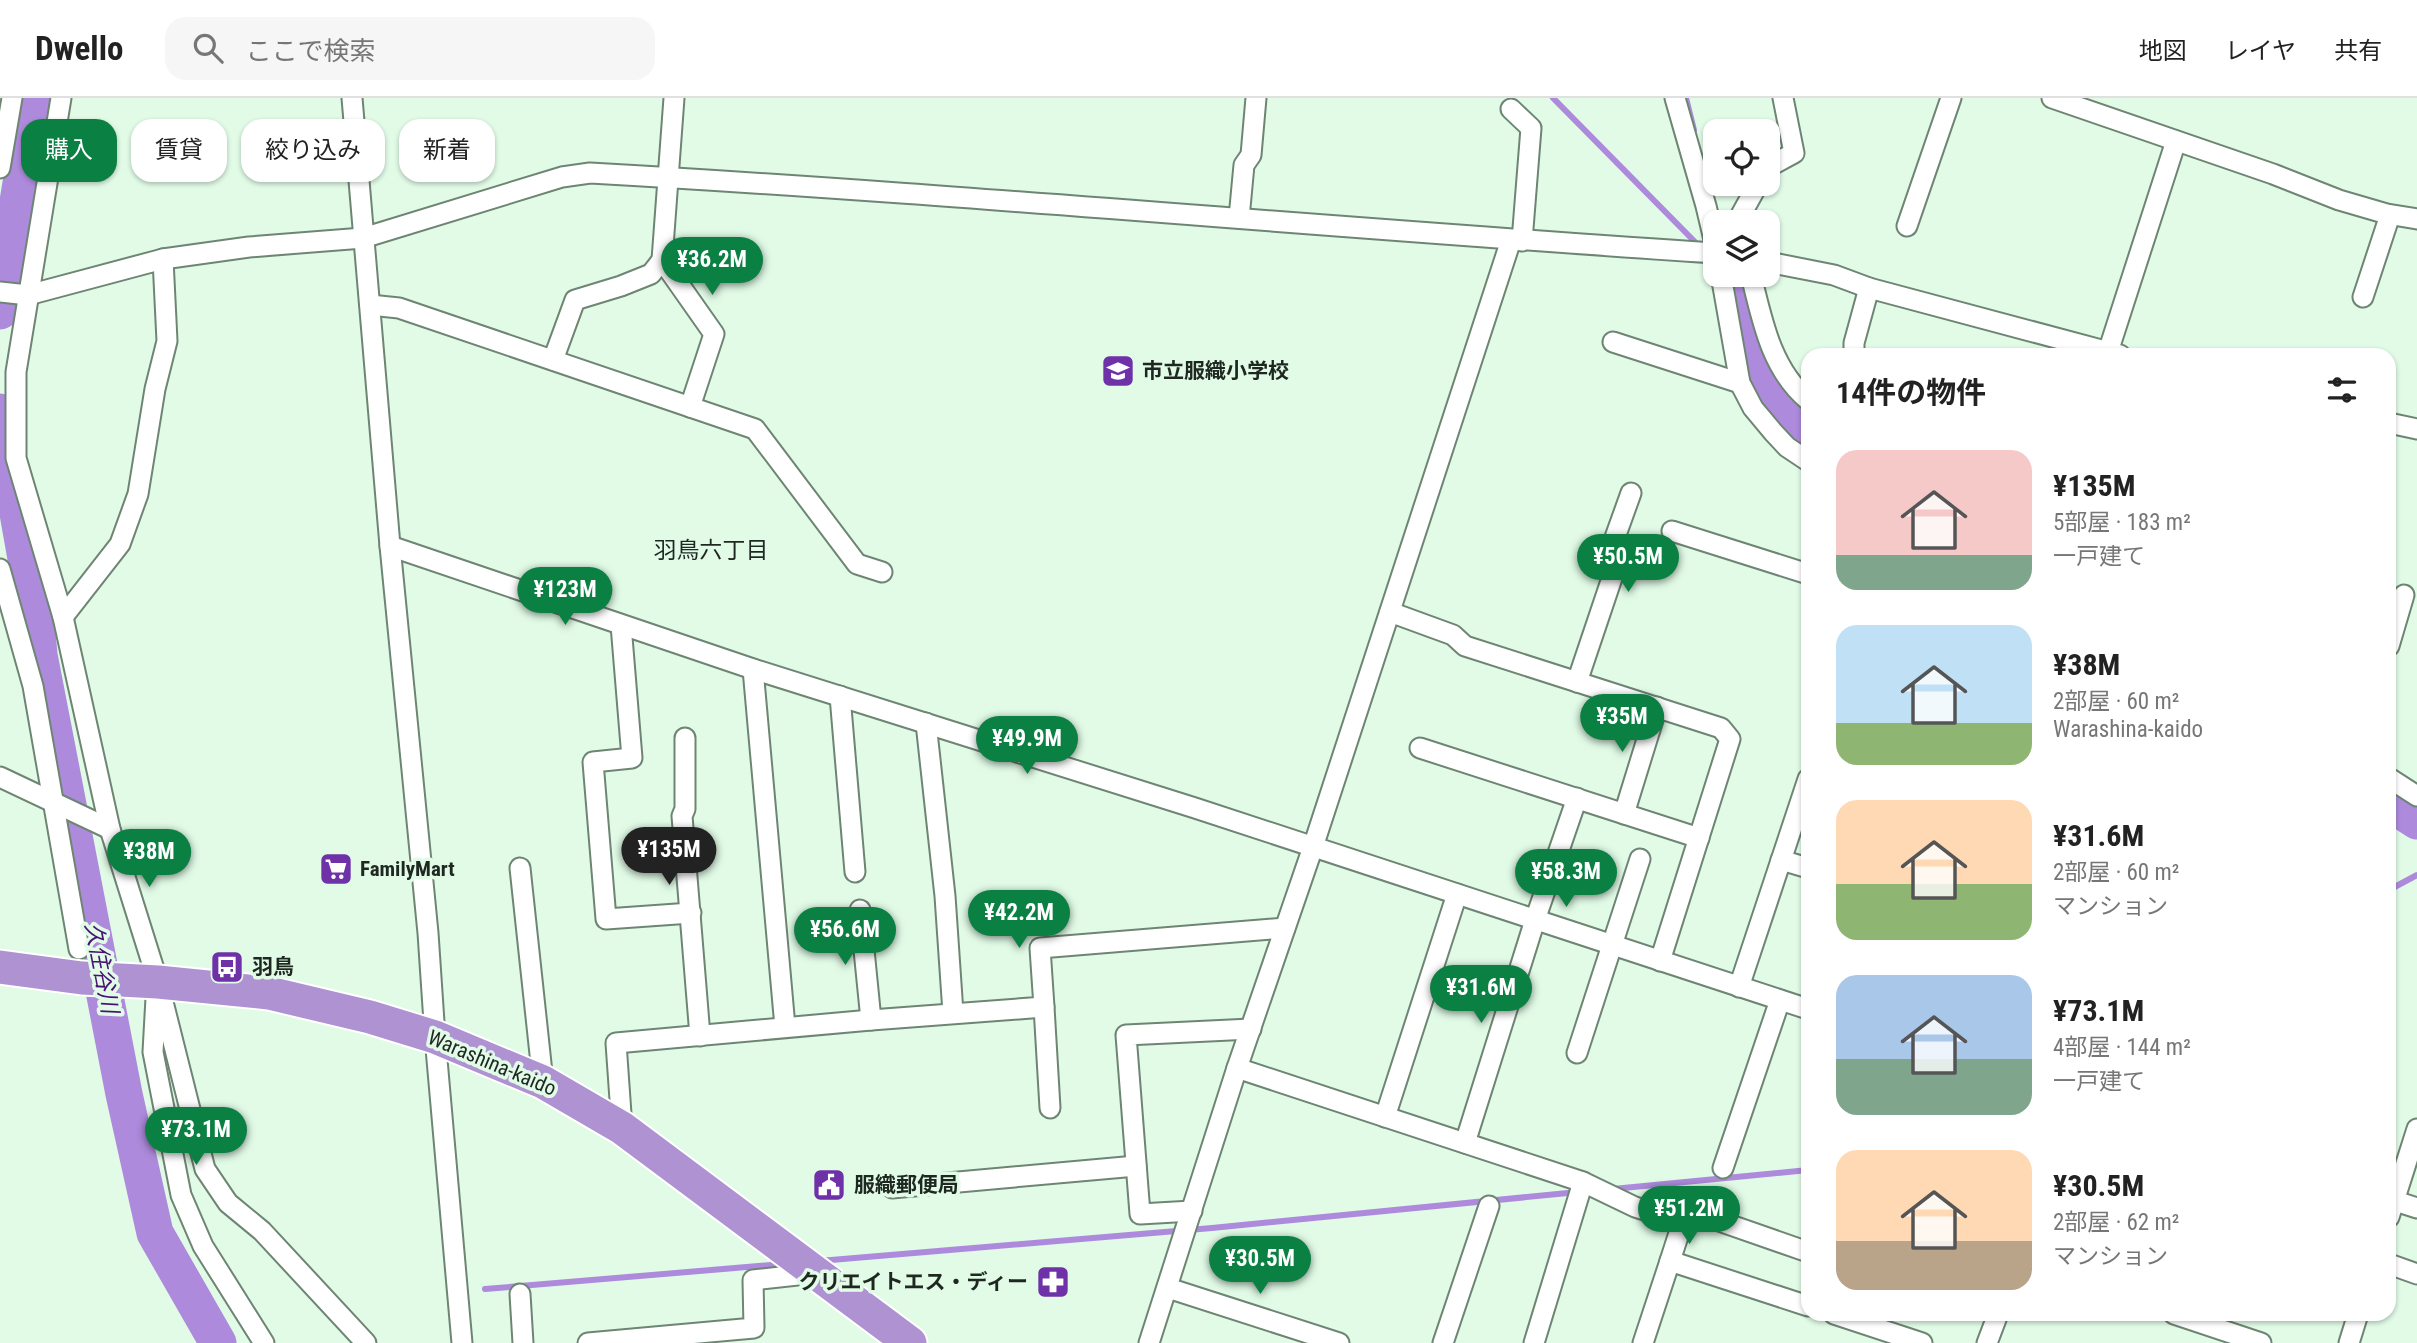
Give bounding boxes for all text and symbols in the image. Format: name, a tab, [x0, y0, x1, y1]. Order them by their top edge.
search box	[165, 17, 655, 80]
text: Dwello	[35, 29, 123, 68]
icon: search	[189, 29, 227, 67]
text: ここで検索	[245, 36, 375, 66]
text: 地図	[2139, 37, 2187, 65]
text: レイヤ	[2225, 37, 2296, 65]
text: 共有	[2334, 37, 2382, 65]
chip: 購入	[21, 119, 117, 182]
chip: 賃貸	[131, 119, 227, 182]
chip: 絞り込み	[241, 119, 385, 182]
chip: 新着	[399, 119, 495, 182]
map controls	[1703, 119, 1780, 287]
button: locate	[1703, 119, 1780, 196]
button: layers	[1703, 210, 1780, 287]
pin: ¥36.2M	[655, 238, 769, 297]
text: ¥36.2M	[677, 246, 747, 273]
school or university icon: 市立服織小学校	[1099, 352, 1137, 390]
place label: 市立服織小学校	[1142, 359, 1289, 383]
icon: filters	[2323, 371, 2361, 409]
text: 14件の物件	[1836, 375, 1986, 410]
text: ¥135M	[2053, 468, 2136, 503]
icon: home	[1892, 478, 1976, 562]
text: 5部屋 · 183 m²	[2053, 509, 2191, 536]
pin: ¥50.5M	[1571, 534, 1685, 594]
district label: 羽鳥六丁目	[654, 537, 769, 564]
text: ¥50.5M	[1593, 543, 1663, 570]
text: 一戸建て	[2053, 543, 2145, 570]
pin: ¥123M	[516, 568, 614, 627]
text: ¥123M	[533, 576, 597, 603]
text: ¥38M	[2053, 647, 2120, 682]
icon: home	[1892, 653, 1976, 737]
text: 2部屋 · 60 m²	[2053, 688, 2179, 715]
pin: ¥35M	[1581, 694, 1663, 754]
text: ¥35M	[1596, 703, 1648, 730]
pin: ¥49.9M	[970, 716, 1084, 776]
text: Warashina-kaido	[2053, 716, 2203, 743]
text: ¥49.9M	[992, 725, 1062, 752]
text: ¥31.6M	[2053, 818, 2144, 853]
pin: ¥135M	[620, 828, 718, 887]
icon: home	[1892, 828, 1976, 912]
pin: ¥38M	[108, 830, 190, 889]
text: ¥135M	[637, 836, 701, 863]
text: ¥38M	[123, 838, 175, 865]
supermarket icon: FamilyMart	[317, 850, 355, 888]
pin: ¥58.3M	[1509, 850, 1623, 909]
place label: FamilyMart	[360, 857, 455, 881]
text: ¥58.3M	[1531, 858, 1601, 885]
text: 2部屋 · 60 m²	[2053, 859, 2179, 886]
pin: ¥42.2M	[962, 890, 1076, 950]
text: マンション	[2053, 893, 2168, 920]
text: ¥42.2M	[984, 899, 1054, 926]
pin: ¥56.6M	[788, 908, 902, 967]
text: ¥56.6M	[810, 916, 880, 943]
water label: 久住谷川	[79, 920, 124, 1019]
bus stop icon: 羽鳥	[208, 948, 246, 986]
place label: 羽鳥	[252, 955, 294, 979]
pin: ¥31.6M	[1424, 965, 1538, 1025]
text: ¥31.6M	[1446, 974, 1516, 1001]
text: ¥73.1M	[2053, 993, 2144, 1028]
icon: home	[1892, 1003, 1976, 1087]
street label: Warashina-kaido	[424, 1025, 560, 1101]
text: 4部屋 · 144 m²	[2053, 1034, 2191, 1061]
text: 一戸建て	[2053, 1068, 2145, 1095]
pin: ¥73.1M	[139, 1108, 253, 1167]
text: ¥73.1M	[161, 1116, 231, 1143]
public building icon: 服織郵便局	[810, 1166, 848, 1204]
text: ¥30.5M	[2053, 1168, 2144, 1203]
place label: 服織郵便局	[854, 1173, 959, 1197]
icon: home	[1892, 1178, 1976, 1262]
pin: ¥51.2M	[1632, 1186, 1746, 1246]
text: ¥51.2M	[1654, 1195, 1724, 1222]
text: 2部屋 · 62 m²	[2053, 1209, 2179, 1236]
pin: ¥30.5M	[1203, 1236, 1317, 1296]
text: マンション	[2053, 1243, 2168, 1270]
text: ¥30.5M	[1225, 1245, 1295, 1272]
pharmacy icon: クリエイトエス・ディー	[1034, 1263, 1072, 1301]
place label: クリエイトエス・ディー	[798, 1270, 1028, 1294]

